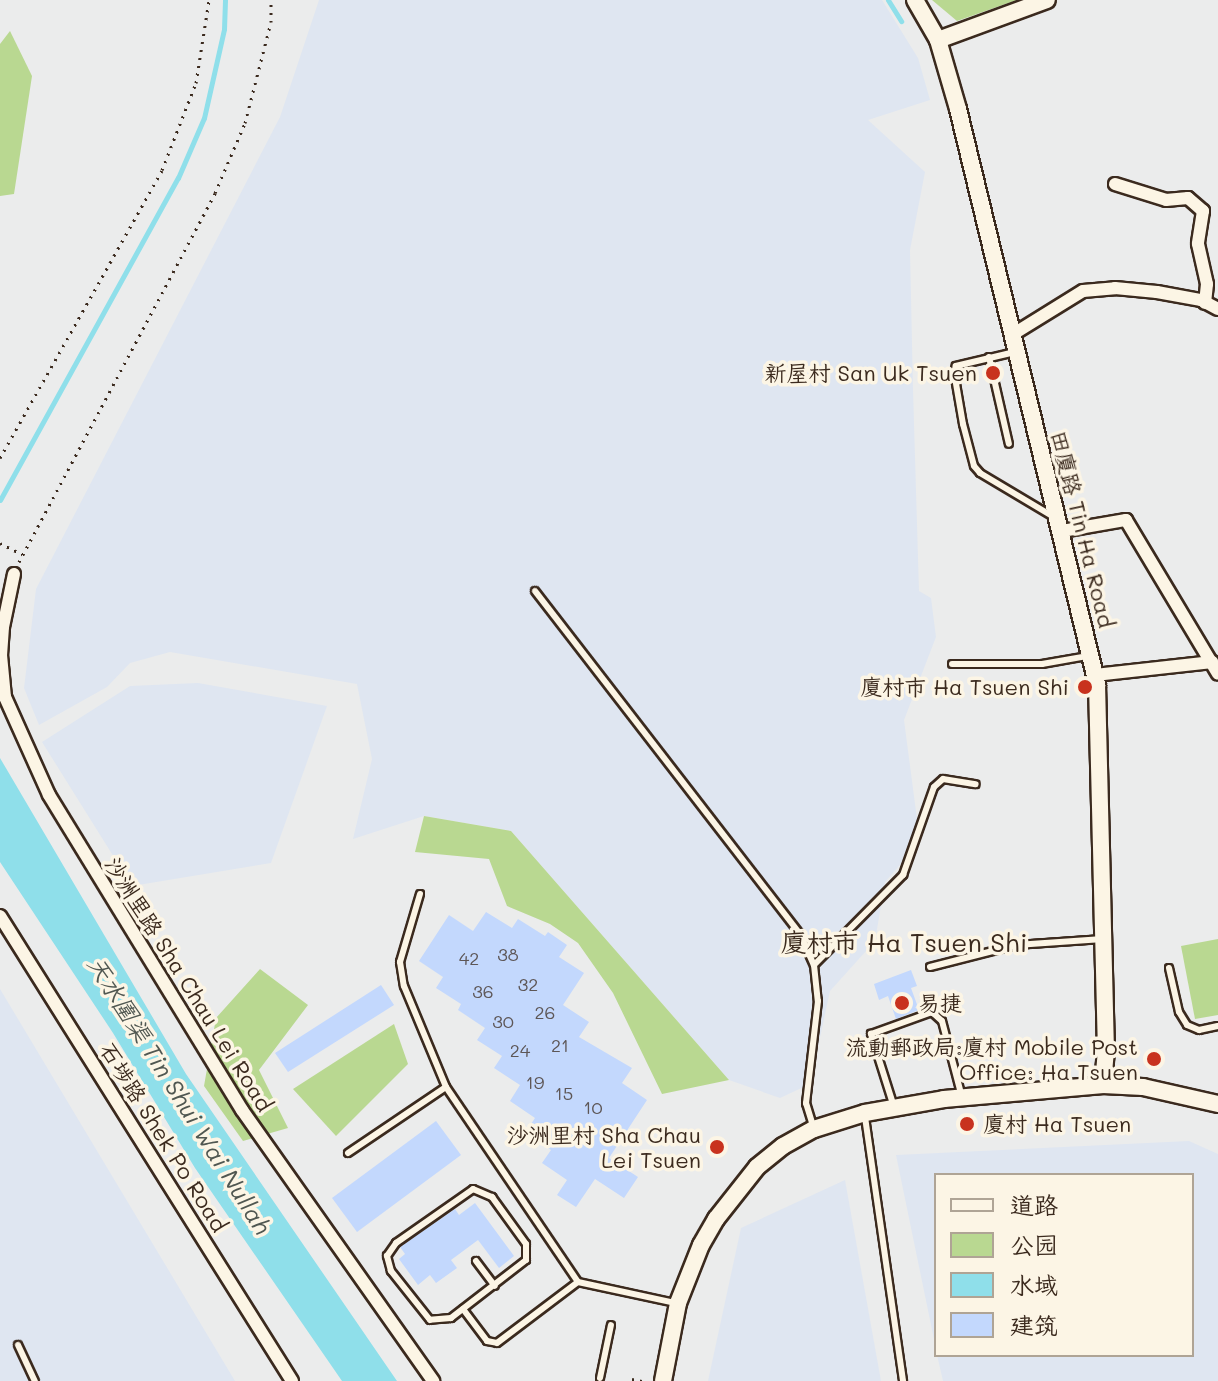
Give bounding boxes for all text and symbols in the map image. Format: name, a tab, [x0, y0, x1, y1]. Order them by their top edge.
place label: 新屋村 San Uk Tsuen	[764, 360, 977, 386]
marker: 新屋村 San Uk Tsuen	[984, 364, 1002, 382]
street label: 田廈路 Tin Ha Road	[1046, 428, 1120, 630]
place label: 廈村市 Ha Tsuen Shi	[860, 674, 1069, 700]
marker: 廈村市 Ha Tsuen Shi	[1076, 678, 1094, 696]
street label: 沙洲里路 Sha Chau Lei Road	[100, 852, 278, 1116]
district label: 廈村市 Ha Tsuen Shi	[781, 927, 1027, 959]
house number: 38	[497, 943, 519, 965]
house number: 42	[459, 947, 479, 969]
water label: 天水圍渠 Tin Shui Wai Nullah	[82, 950, 278, 1240]
house number: 32	[518, 973, 538, 995]
house number: 36	[472, 980, 494, 1002]
place label: 易捷	[918, 990, 962, 1016]
marker: 易捷	[893, 994, 911, 1012]
house number: 26	[535, 1001, 555, 1023]
house number: 30	[492, 1010, 514, 1032]
place label: 流動郵政局:廈村 Mobile Post Office: Ha Tsuen	[846, 1033, 1138, 1084]
house number: 21	[551, 1034, 569, 1056]
street label: 石埗路 Shek Po Road	[95, 1037, 233, 1237]
house number: 24	[510, 1039, 530, 1061]
marker: 流動郵政局:廈村 Mobile Post Office: Ha Tsuen	[1145, 1050, 1163, 1068]
house number: 19	[526, 1071, 544, 1093]
house number: 15	[555, 1082, 573, 1104]
house number: 10	[583, 1096, 603, 1118]
place label: 廈村 Ha Tsuen	[983, 1111, 1131, 1137]
marker: 廈村 Ha Tsuen	[958, 1115, 976, 1133]
place label: 沙洲里村 Sha Chau Lei Tsuen	[507, 1121, 701, 1172]
marker: 沙洲里村 Sha Chau Lei Tsuen	[708, 1138, 726, 1156]
legend	[934, 1173, 1194, 1357]
text: 道路	[1010, 1189, 1058, 1220]
text: 公园	[1010, 1229, 1058, 1260]
text: 水域	[1010, 1269, 1058, 1300]
text: 建筑	[1010, 1309, 1058, 1340]

